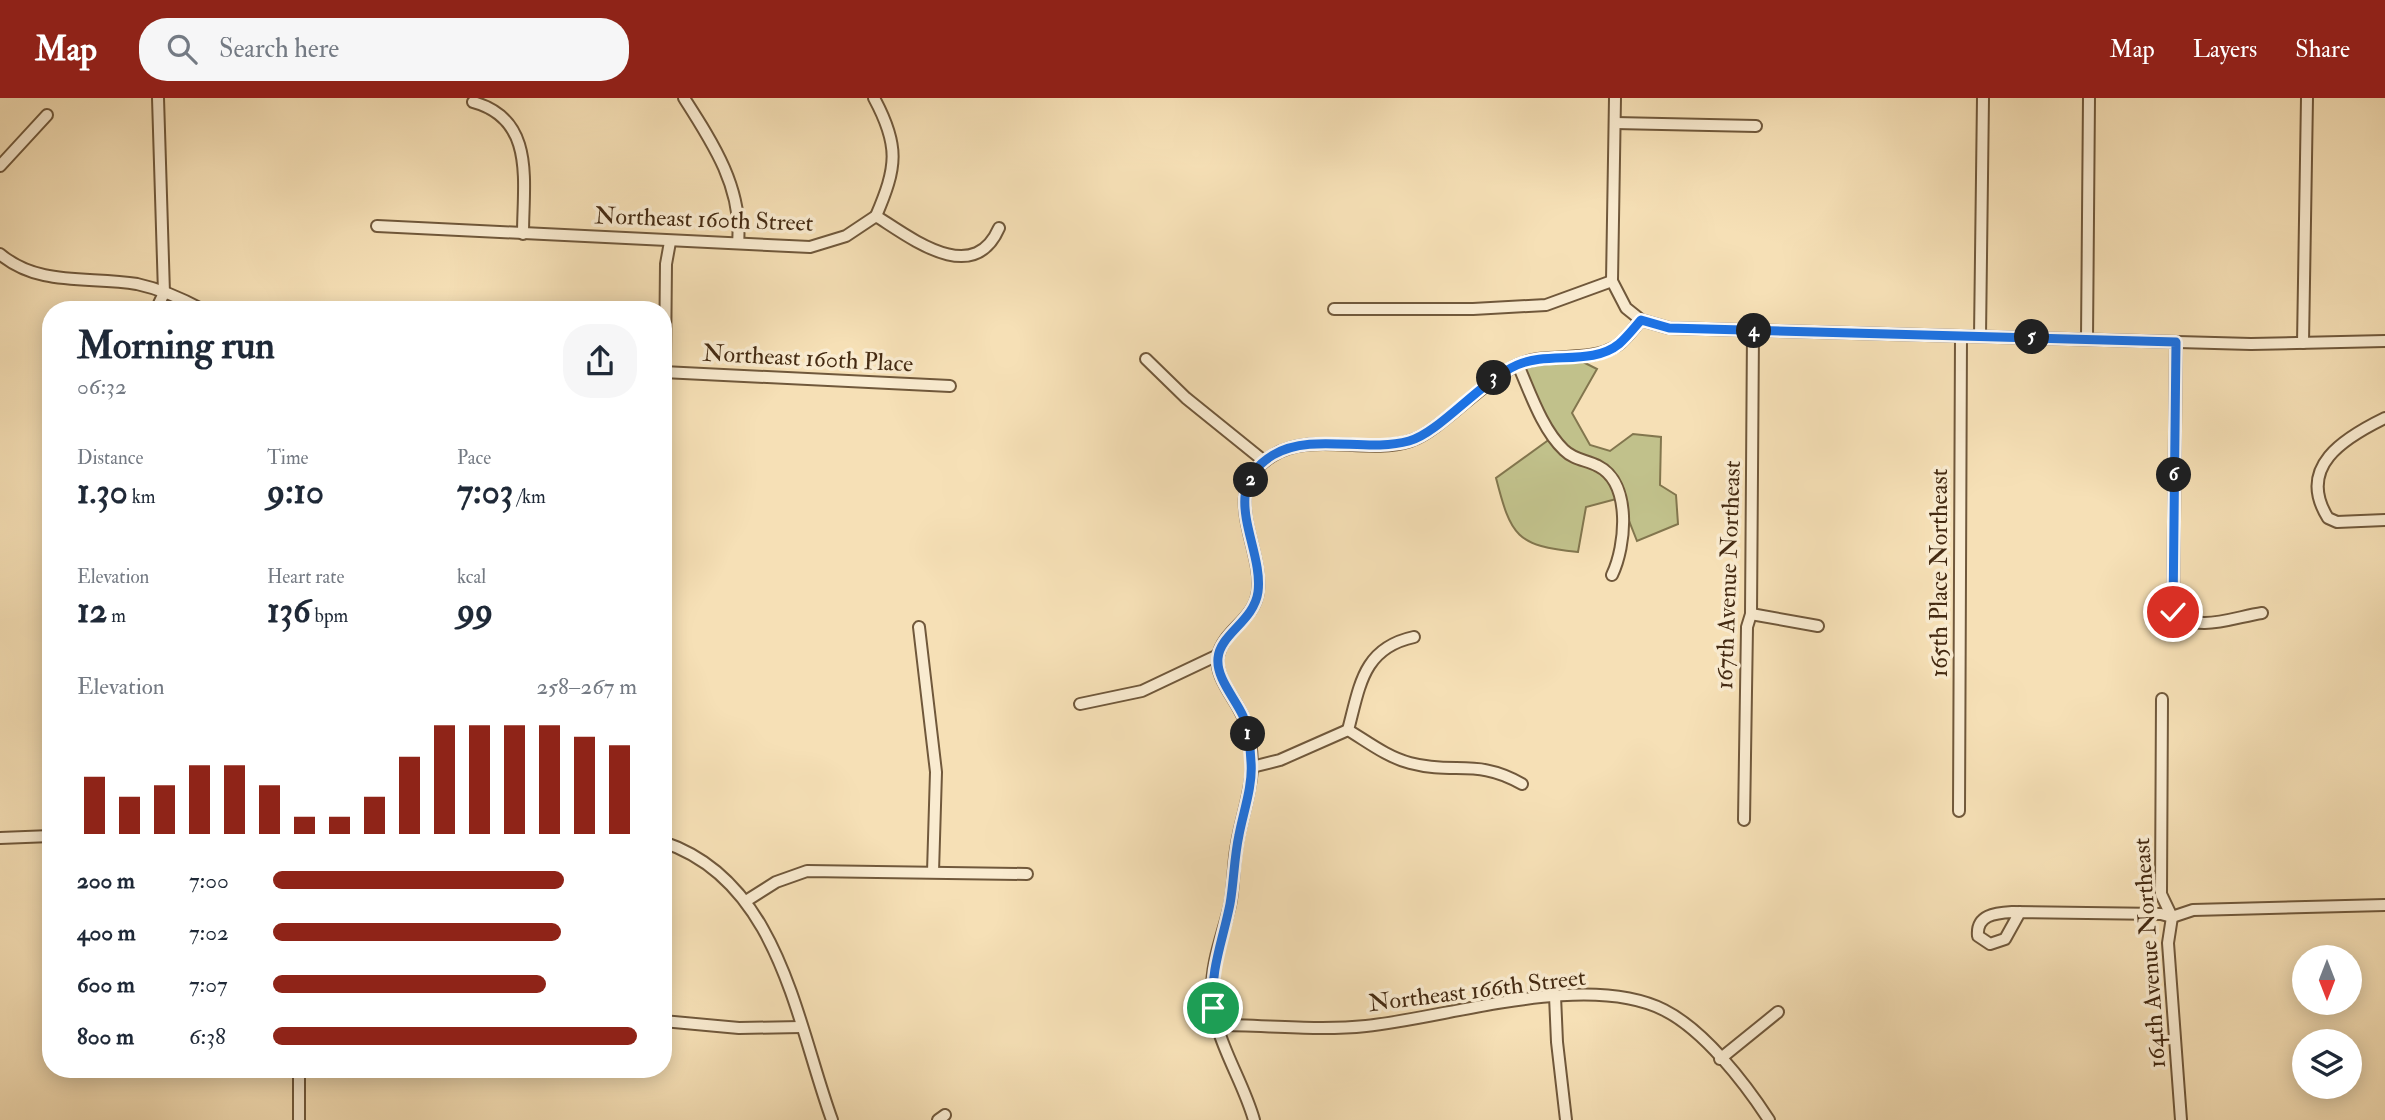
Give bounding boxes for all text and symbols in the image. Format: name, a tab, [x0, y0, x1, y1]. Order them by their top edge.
search box	[139, 18, 629, 81]
text: Map	[35, 29, 97, 70]
icon: search	[163, 30, 201, 68]
text: Search here	[219, 33, 339, 65]
text: Map	[2110, 34, 2155, 65]
text: Layers	[2193, 34, 2257, 65]
text: Share	[2295, 34, 2350, 65]
street label: Northeast 160th Street	[594, 200, 814, 239]
pin: 4	[1736, 314, 1772, 348]
text: 4	[1748, 318, 1759, 342]
pin: 5	[2014, 320, 2050, 354]
text: Morning run	[77, 322, 275, 370]
button: share	[563, 324, 637, 398]
text: 5	[2027, 324, 2036, 348]
street label: Northeast 160th Place	[702, 338, 914, 379]
pin: 3	[1476, 360, 1512, 396]
text: 3	[1490, 365, 1497, 389]
text: 06:32	[77, 372, 127, 401]
text: Distance	[77, 446, 143, 470]
text: Time	[267, 446, 309, 470]
text: Pace	[457, 446, 491, 470]
pin: 6	[2156, 458, 2192, 492]
street label: 167th Avenue Northeast	[1709, 460, 1748, 690]
pin: 2	[1234, 462, 1268, 498]
text: 6	[2169, 462, 2178, 486]
text: 2	[1246, 467, 1255, 491]
street label: 165th Place Northeast	[1924, 468, 1955, 678]
text: 1.30	[77, 470, 128, 514]
text: 9:10	[267, 470, 324, 514]
text: 7:03	[457, 470, 513, 514]
text: km	[128, 485, 155, 509]
text: /km	[513, 485, 546, 509]
text: Elevation	[77, 565, 149, 589]
text: Heart rate	[267, 565, 344, 589]
text: kcal	[457, 565, 486, 589]
pin	[2143, 582, 2203, 642]
text: 12	[77, 589, 107, 633]
text: 136	[267, 589, 311, 633]
text: 99	[457, 589, 493, 633]
icon: check	[2154, 593, 2192, 631]
text: m	[107, 604, 126, 628]
text: bpm	[311, 604, 348, 628]
text: Elevation	[77, 672, 165, 701]
text: 258–267 m	[536, 672, 637, 701]
pin: 1	[1230, 716, 1266, 752]
text: 1	[1244, 721, 1251, 745]
street label: 164th Avenue Northeast	[2126, 836, 2173, 1069]
text: 200 m	[77, 866, 135, 895]
text: 7:00	[189, 866, 229, 895]
text: 400 m	[77, 918, 136, 947]
text: 7:02	[189, 918, 229, 947]
north arrow	[2292, 945, 2362, 1015]
map controls	[2292, 945, 2362, 1099]
street label: Northeast 166th Street	[1367, 962, 1588, 1019]
text: 600 m	[77, 970, 135, 999]
text: 7:07	[189, 970, 228, 999]
pin	[1183, 978, 1243, 1038]
icon: arrive	[1194, 989, 1232, 1027]
text: 800 m	[77, 1022, 134, 1051]
text: 6:38	[189, 1022, 226, 1051]
button: layers	[2292, 1029, 2362, 1099]

